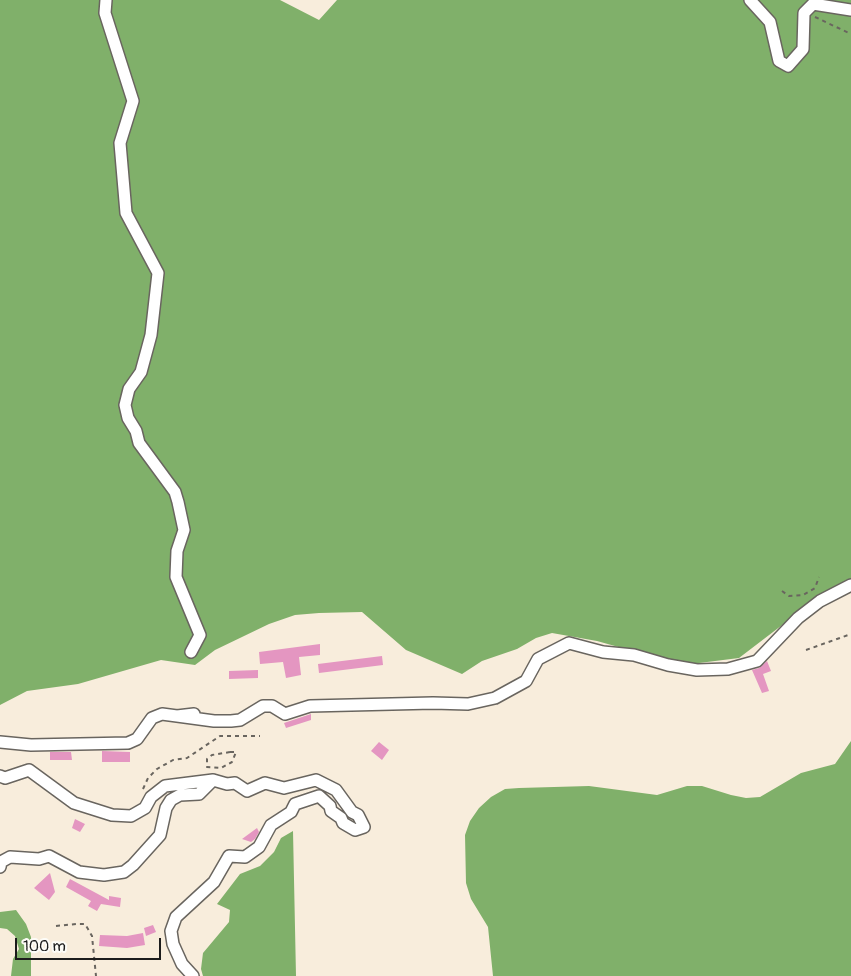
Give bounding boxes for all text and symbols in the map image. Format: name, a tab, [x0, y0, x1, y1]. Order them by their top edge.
scale bar	[18, 928, 164, 960]
text: 100 m	[23, 937, 66, 956]

